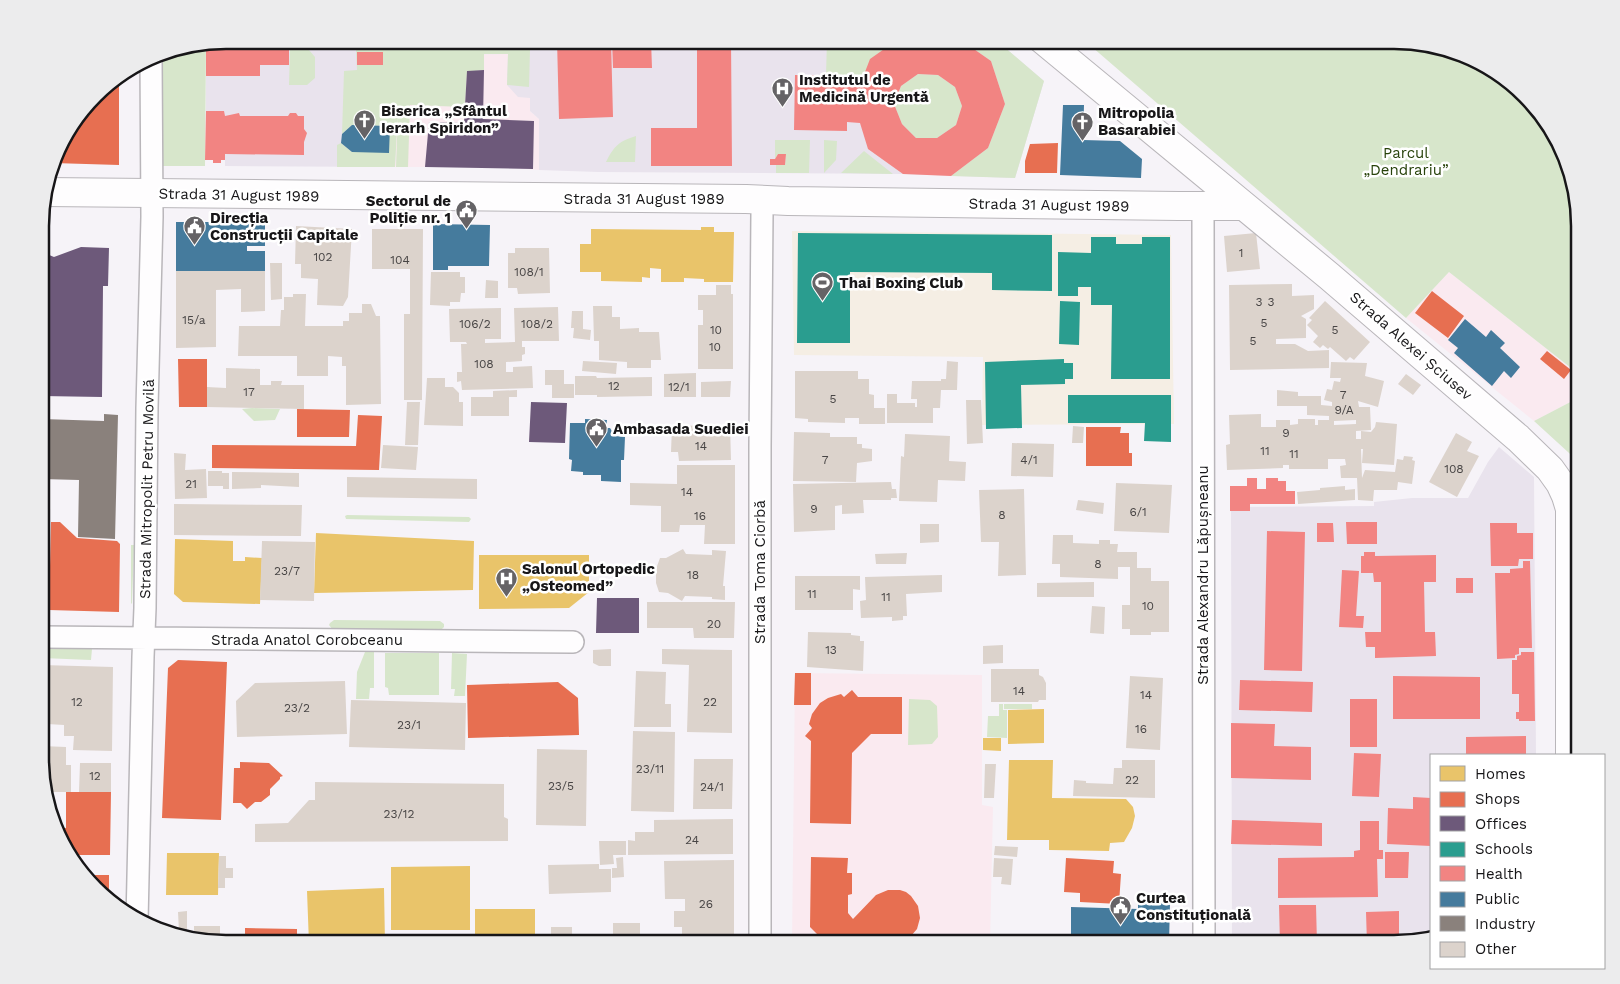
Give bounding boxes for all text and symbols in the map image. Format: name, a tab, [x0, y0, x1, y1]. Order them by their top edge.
place label: Institutul de Medicină Urgentă	[799, 71, 929, 106]
hospital icon: Institutul de Medicină Urgentă	[771, 77, 795, 108]
place label: Biserica „Sfântul Ierarh Spiridon”	[381, 102, 507, 137]
place label: Mitropolia Basarabiei	[1098, 104, 1176, 139]
church icon: Biserica „Sfântul Ierarh Spiridon”	[353, 108, 377, 139]
church icon: Mitropolia Basarabiei	[1070, 110, 1094, 141]
park label: Parcul „Dendrariu”	[1363, 144, 1449, 179]
street label: Strada 31 August 1989	[158, 185, 320, 205]
street label: Strada 31 August 1989	[564, 190, 724, 208]
place label: Sectorul de Poliție nr. 1	[366, 192, 451, 227]
street label: Strada 31 August 1989	[968, 195, 1130, 215]
public building icon: Sectorul de Poliție nr. 1	[455, 198, 479, 229]
place label: Direcția Construcții Capitale	[210, 209, 359, 244]
public building icon: Direcția Construcții Capitale	[182, 215, 206, 246]
house number: 1	[1239, 246, 1243, 260]
house number: 102	[313, 250, 333, 264]
house number: 104	[390, 253, 410, 267]
house number: 108/1	[514, 265, 544, 279]
sports icon: Thai Boxing Club	[811, 271, 835, 302]
place label: Thai Boxing Club	[839, 274, 963, 292]
street label: Strada Alexei Șciusev	[1346, 288, 1476, 404]
house number: 3	[1256, 295, 1263, 309]
house number: 3	[1268, 295, 1275, 309]
house number: 15/a	[182, 313, 206, 327]
house number: 5	[1261, 316, 1268, 330]
house number: 106/2	[459, 317, 491, 331]
house number: 108/2	[521, 317, 553, 331]
house number: 10	[710, 323, 722, 337]
house number: 5	[1332, 323, 1339, 337]
house number: 5	[1250, 334, 1257, 348]
house number: 10	[709, 340, 721, 354]
house number: 108	[474, 357, 494, 371]
street label: Strada Mitropolit Petru Movilă	[136, 378, 158, 599]
house number: 12	[608, 379, 620, 393]
house number: 12/1	[668, 380, 690, 394]
house number: 17	[243, 385, 255, 399]
house number: 7	[1340, 388, 1347, 402]
house number: 5	[830, 392, 837, 406]
house number: 9/A	[1334, 403, 1354, 417]
public building icon: Ambasada Suediei	[585, 417, 609, 448]
place label: Ambasada Suediei	[613, 420, 749, 438]
house number: 9	[1282, 426, 1290, 440]
house number: 14	[695, 439, 707, 453]
house number: 11	[1260, 444, 1270, 458]
house number: 11	[1289, 447, 1299, 461]
house number: 7	[822, 453, 829, 467]
house number: 4/1	[1020, 453, 1038, 467]
house number: 108	[1444, 462, 1464, 476]
street label: Strada Alexandru Lăpușneanu	[1194, 465, 1212, 685]
house number: 21	[185, 477, 197, 491]
house number: 14	[681, 485, 693, 499]
street label: Strada Toma Ciorbă	[751, 500, 769, 644]
house number: 9	[810, 502, 818, 516]
house number: 6/1	[1129, 505, 1147, 519]
house number: 8	[998, 508, 1006, 522]
house number: 16	[694, 509, 706, 523]
house number: 8	[1094, 557, 1102, 571]
place label: Salonul Ortopedic „Osteomed”	[522, 560, 655, 595]
house number: 23/7	[274, 564, 300, 578]
hospital icon: Salonul Ortopedic „Osteomed”	[494, 566, 518, 597]
house number: 18	[687, 568, 699, 582]
house number: 11	[807, 587, 817, 601]
house number: 11	[881, 590, 891, 604]
house number: 10	[1142, 599, 1154, 613]
house number: 20	[707, 617, 721, 631]
street label: Strada Anatol Corobceanu	[211, 631, 403, 649]
house number: 13	[825, 643, 837, 657]
house number: 14	[1013, 684, 1025, 698]
house number: 14	[1140, 688, 1152, 702]
house number: 12	[71, 695, 83, 709]
house number: 22	[703, 695, 717, 709]
house number: 23/2	[284, 701, 310, 715]
house number: 23/1	[397, 718, 421, 732]
house number: 16	[1135, 722, 1147, 736]
legend	[1430, 754, 1605, 969]
house number: 23/11	[636, 762, 664, 776]
text: Homes	[1475, 765, 1526, 783]
house number: 12	[89, 769, 101, 783]
house number: 22	[1125, 773, 1139, 787]
house number: 23/5	[548, 779, 574, 793]
house number: 24/1	[700, 780, 724, 794]
text: Shops	[1475, 790, 1520, 808]
house number: 23/12	[384, 807, 414, 821]
text: Offices	[1475, 815, 1527, 833]
house number: 24	[685, 833, 699, 847]
text: Schools	[1475, 840, 1533, 858]
text: Health	[1475, 865, 1523, 883]
place label: Curtea Constituțională	[1136, 889, 1251, 924]
text: Public	[1475, 890, 1520, 908]
public building icon: Curtea Constituțională	[1108, 895, 1132, 926]
house number: 26	[699, 897, 713, 911]
text: Industry	[1475, 915, 1536, 933]
text: Other	[1475, 940, 1517, 958]

